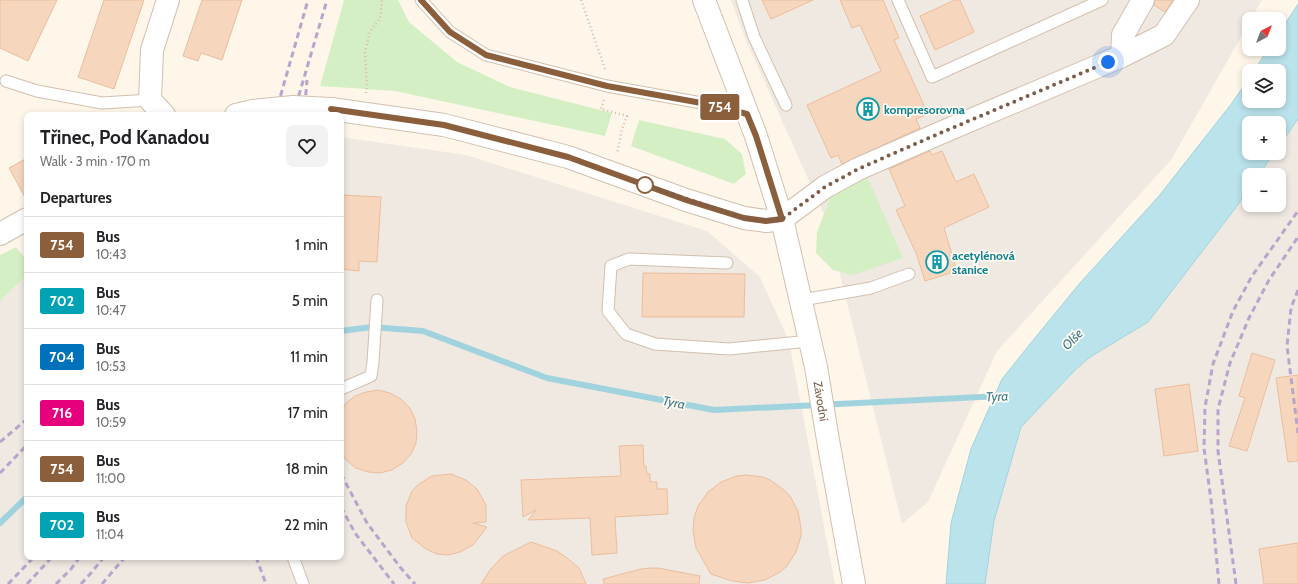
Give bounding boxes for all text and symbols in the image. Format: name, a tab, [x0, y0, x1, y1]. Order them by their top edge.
north arrow	[1242, 12, 1286, 56]
map controls	[1242, 12, 1286, 212]
your location	[1098, 52, 1118, 72]
button: layers	[1242, 64, 1286, 108]
line badge: 754	[697, 94, 743, 120]
building icon: kompresorovna	[855, 96, 881, 122]
text: 754	[708, 98, 732, 116]
place label: kompresorovna	[884, 102, 965, 117]
button: +	[1242, 116, 1286, 160]
button: heart	[286, 125, 328, 167]
text: Třinec, Pod Kanadou	[40, 126, 209, 149]
text: Walk · 3 min · 170 m	[40, 153, 150, 169]
button: −	[1242, 168, 1286, 212]
unlabelled marker	[636, 176, 654, 194]
text: Departures	[40, 189, 112, 207]
text: Bus	[96, 228, 120, 246]
text: 754	[50, 236, 74, 254]
text: 1 min	[295, 236, 328, 254]
text: 10:43	[96, 246, 127, 262]
place label: acetylénová stanice	[952, 248, 1015, 277]
building icon: acetylénová stanice	[924, 249, 950, 275]
text: Bus	[96, 284, 120, 302]
text: 702	[50, 292, 74, 310]
text: 5 min	[292, 292, 328, 310]
text: 10:47	[96, 302, 126, 318]
water label: Olše	[1058, 325, 1086, 353]
text: Bus	[96, 340, 120, 358]
text: 704	[49, 348, 75, 366]
text: 11 min	[290, 348, 328, 366]
text: 10:53	[96, 358, 126, 374]
street label: Závodní	[811, 380, 832, 423]
water label: Tyra	[985, 387, 1009, 405]
water label: Tyra	[661, 392, 687, 412]
text: Bus	[96, 396, 120, 414]
text: 716	[52, 404, 72, 422]
text: 17 min	[287, 404, 328, 422]
text: 10:59	[96, 414, 126, 430]
text: Bus	[96, 452, 120, 470]
text: 754	[50, 460, 74, 478]
text: 18 min	[286, 460, 328, 478]
text: 11:00	[96, 470, 125, 486]
text: Bus	[96, 508, 120, 526]
text: 702	[50, 516, 74, 534]
text: 22 min	[284, 516, 328, 534]
text: 11:04	[96, 526, 124, 542]

